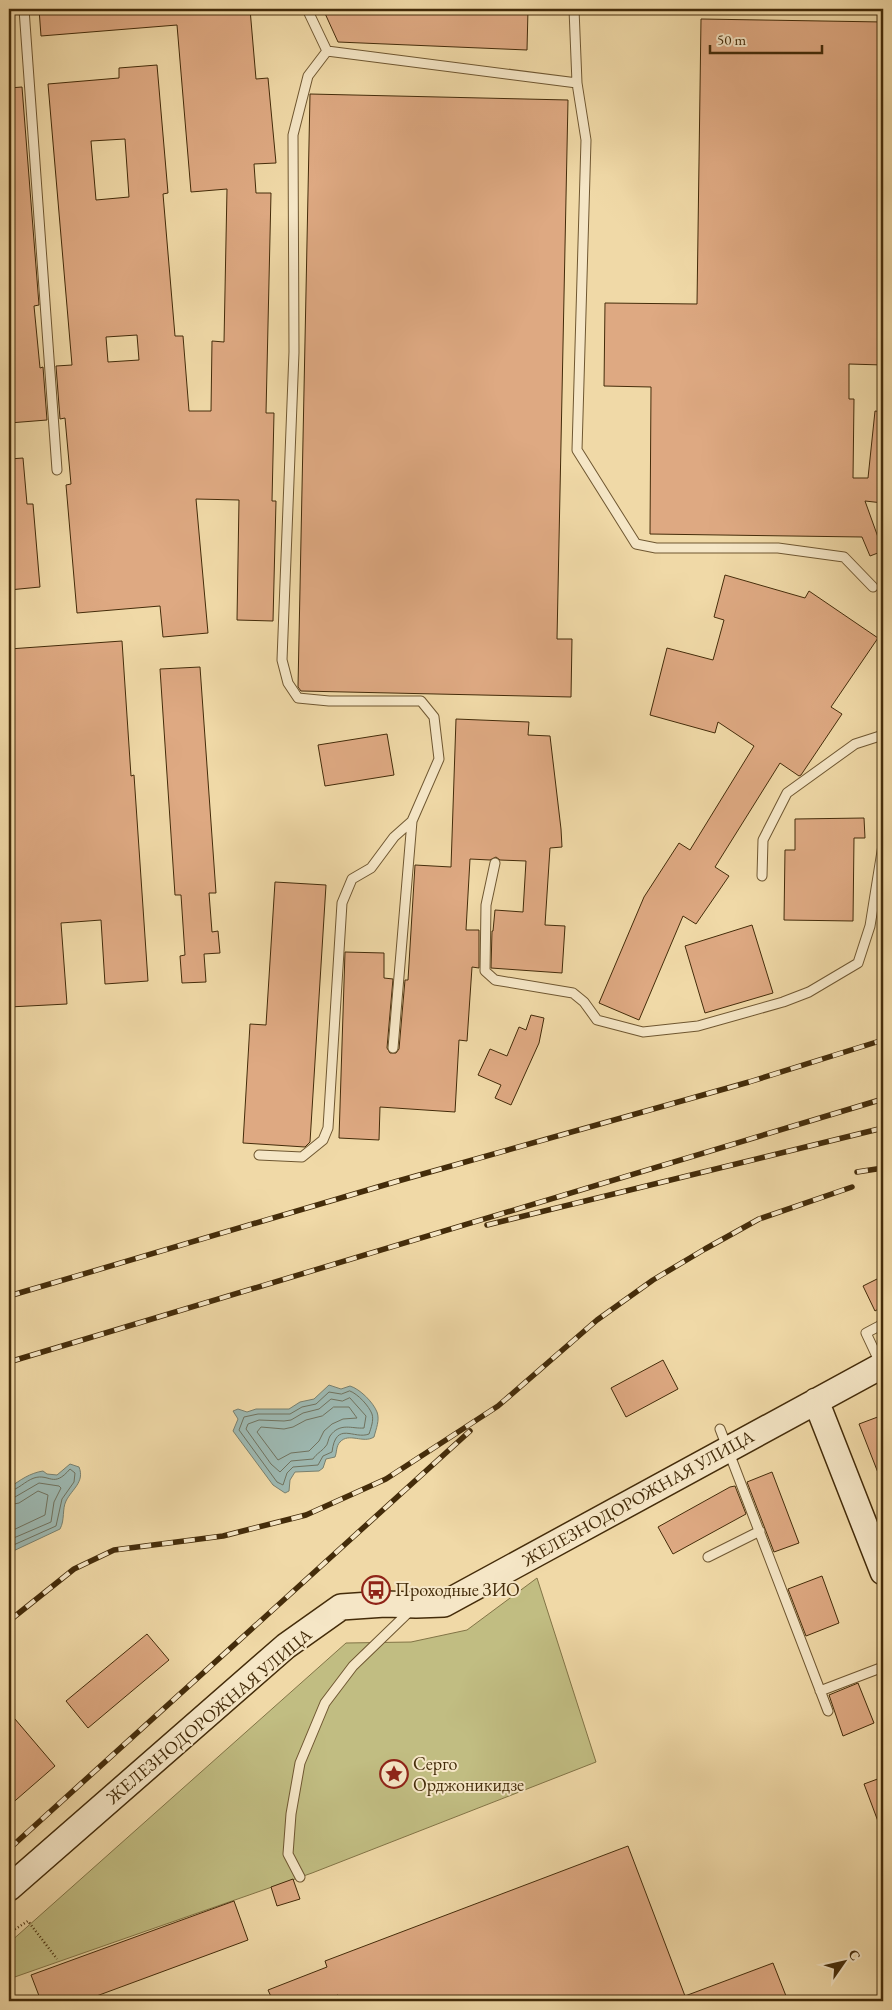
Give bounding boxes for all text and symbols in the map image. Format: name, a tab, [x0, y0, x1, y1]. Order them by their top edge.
scale bar	[710, 22, 822, 54]
text: 50 m	[717, 30, 746, 49]
street label: ЖЕЛЕЗНОДОРОЖНАЯ УЛИЦА	[517, 1424, 758, 1572]
bus stop icon: Проходные ЗИО	[361, 1575, 391, 1605]
place label: Проходные ЗИО	[395, 1578, 520, 1601]
street label: ЖЕЛЕЗНОДОРОЖНАЯ УЛИЦА	[100, 1622, 317, 1809]
place label: Серго Орджоникидзе	[413, 1752, 524, 1796]
place icon: Серго Орджоникидзе	[379, 1759, 409, 1789]
north arrow	[820, 1938, 870, 1988]
text: С	[845, 1946, 865, 1964]

